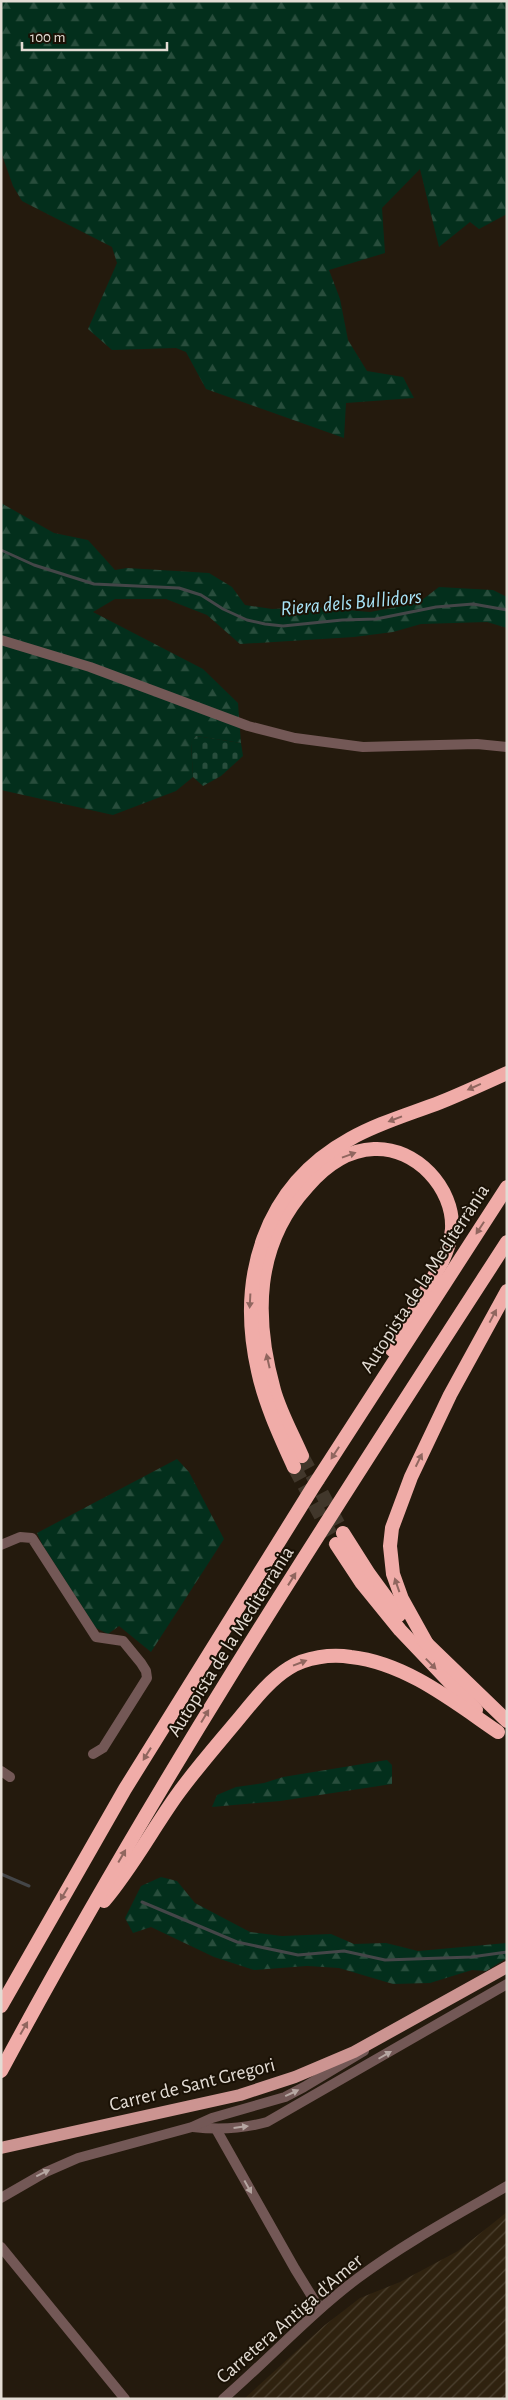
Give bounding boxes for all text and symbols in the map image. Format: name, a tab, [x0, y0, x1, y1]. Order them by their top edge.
scale bar	[22, 20, 168, 52]
text: 100 m	[30, 30, 65, 45]
water label: Riera dels Bullidors	[279, 586, 423, 619]
one-way arrow	[467, 1084, 481, 1092]
one-way arrow	[387, 1115, 402, 1123]
one-way arrow	[342, 1151, 357, 1159]
street label: Autopista de la Mediterrània	[356, 1181, 493, 1376]
one-way arrow	[476, 1222, 485, 1235]
one-way arrow	[246, 1293, 254, 1309]
one-way arrow	[489, 1308, 497, 1323]
one-way arrow	[264, 1354, 272, 1369]
one-way arrow	[330, 1446, 340, 1459]
one-way arrow	[415, 1453, 423, 1467]
street label: Autopista de la Mediterrània	[164, 1543, 298, 1740]
one-way arrow	[287, 1572, 297, 1586]
one-way arrow	[392, 1577, 400, 1592]
one-way arrow	[425, 1658, 437, 1670]
one-way arrow	[293, 1659, 308, 1666]
one-way arrow	[201, 1710, 210, 1723]
one-way arrow	[142, 1747, 151, 1760]
one-way arrow	[118, 1850, 127, 1863]
one-way arrow	[60, 1887, 69, 1900]
one-way arrow	[20, 2021, 29, 2034]
one-way arrow	[378, 2050, 391, 2059]
street label: Carrer de Sant Gregori	[107, 2055, 277, 2115]
one-way arrow	[285, 2089, 299, 2097]
one-way arrow	[233, 2123, 249, 2131]
one-way arrow	[36, 2169, 50, 2177]
one-way arrow	[244, 2181, 253, 2194]
street label: Carretera Antiga d'Amer	[213, 2250, 367, 2387]

